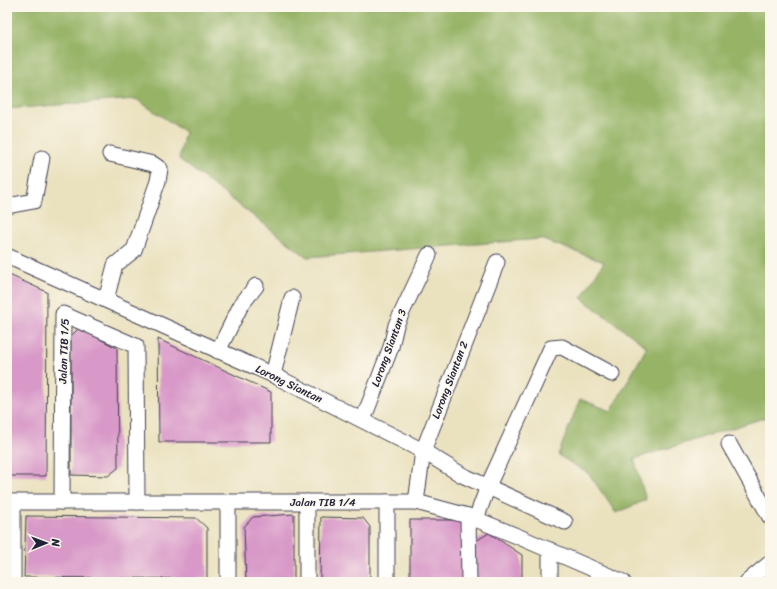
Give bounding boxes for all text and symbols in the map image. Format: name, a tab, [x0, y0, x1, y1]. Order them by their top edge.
street label: Lorong Siantan 3	[366, 306, 412, 390]
street label: Jalan TIB 1/5	[53, 318, 75, 385]
street label: Lorong Siantan 2	[426, 338, 474, 422]
street label: Lorong Siantan	[252, 360, 326, 409]
street label: Jalan TIB 1/4	[289, 493, 356, 512]
north arrow	[26, 523, 66, 563]
text: N	[46, 538, 65, 547]

